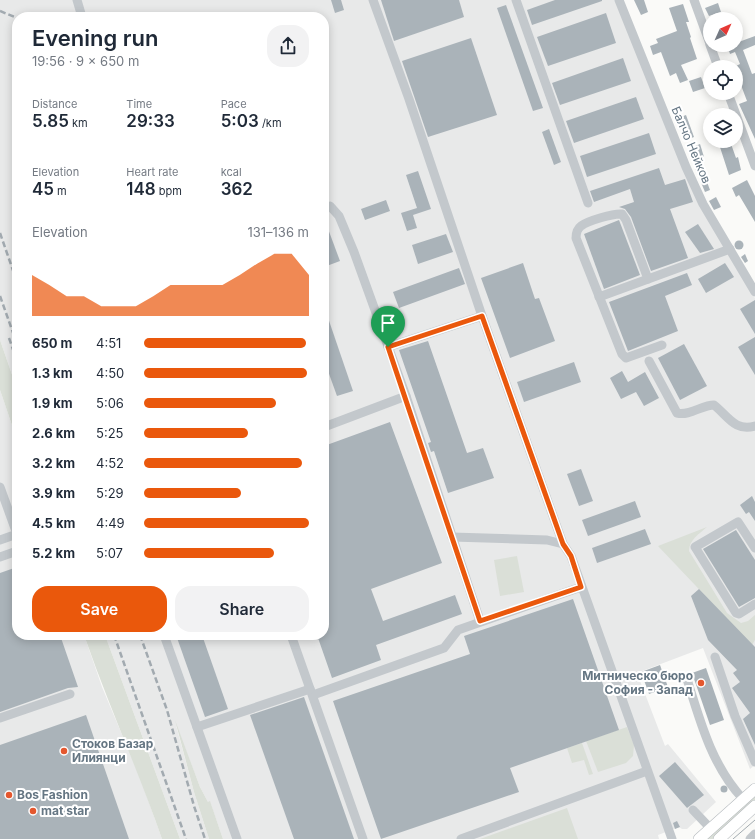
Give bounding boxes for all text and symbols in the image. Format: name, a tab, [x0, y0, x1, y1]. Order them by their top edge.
north arrow	[703, 12, 743, 52]
map controls	[703, 12, 743, 148]
text: Evening run	[32, 25, 158, 51]
button: share	[267, 25, 309, 67]
text: 19:56 · 9 × 650 m	[32, 53, 139, 69]
button: locate	[703, 60, 743, 100]
text: Distance	[32, 97, 77, 111]
text: Time	[126, 97, 152, 111]
text: Pace	[221, 97, 247, 111]
street label: Балчо Нейков	[669, 104, 714, 186]
button: layers	[703, 108, 743, 148]
text: 5.85	[32, 111, 69, 131]
text: 29:33	[126, 111, 175, 131]
text: 5:03	[221, 111, 259, 131]
text: km	[69, 116, 88, 130]
text: /km	[259, 116, 282, 130]
text: Elevation	[32, 165, 79, 179]
text: Heart rate	[126, 165, 178, 179]
text: kcal	[221, 165, 242, 179]
text: 45	[32, 179, 54, 199]
text: 148	[126, 179, 156, 199]
text: 362	[221, 179, 253, 199]
text: m	[54, 184, 67, 198]
text: bpm	[156, 184, 182, 198]
text: Elevation	[32, 224, 88, 240]
text: 131–136 m	[247, 224, 309, 240]
pin	[371, 306, 405, 347]
icon: arrive	[377, 312, 399, 334]
text: 650 m	[32, 335, 72, 351]
text: 4:51	[96, 335, 121, 351]
text: 1.3 km	[32, 365, 73, 381]
text: 4:50	[96, 365, 124, 381]
text: 1.9 km	[32, 395, 73, 411]
text: 5:06	[96, 395, 124, 411]
text: 2.6 km	[32, 425, 75, 441]
text: 5:25	[96, 425, 123, 441]
text: 3.2 km	[32, 455, 75, 471]
text: 4:52	[96, 455, 124, 471]
text: 3.9 km	[32, 485, 75, 501]
text: 5:29	[96, 485, 124, 501]
text: 4.5 km	[32, 515, 75, 531]
text: 4:49	[96, 515, 125, 531]
text: 5.2 km	[32, 545, 75, 561]
text: 5:07	[96, 545, 123, 561]
button: Save	[32, 586, 167, 632]
button: Share	[175, 586, 309, 632]
place label: Митническо бюро София - Запад	[582, 668, 693, 697]
marker: Митническо бюро София - Запад	[696, 678, 706, 688]
place label: Стоков Базар Илиянци	[72, 736, 154, 765]
marker: Стоков Базар Илиянци	[59, 746, 69, 756]
place label: Bos Fashion	[17, 787, 88, 802]
marker: Bos Fashion	[4, 790, 14, 800]
place label: mat star	[41, 803, 89, 818]
marker: mat star	[28, 806, 38, 816]

